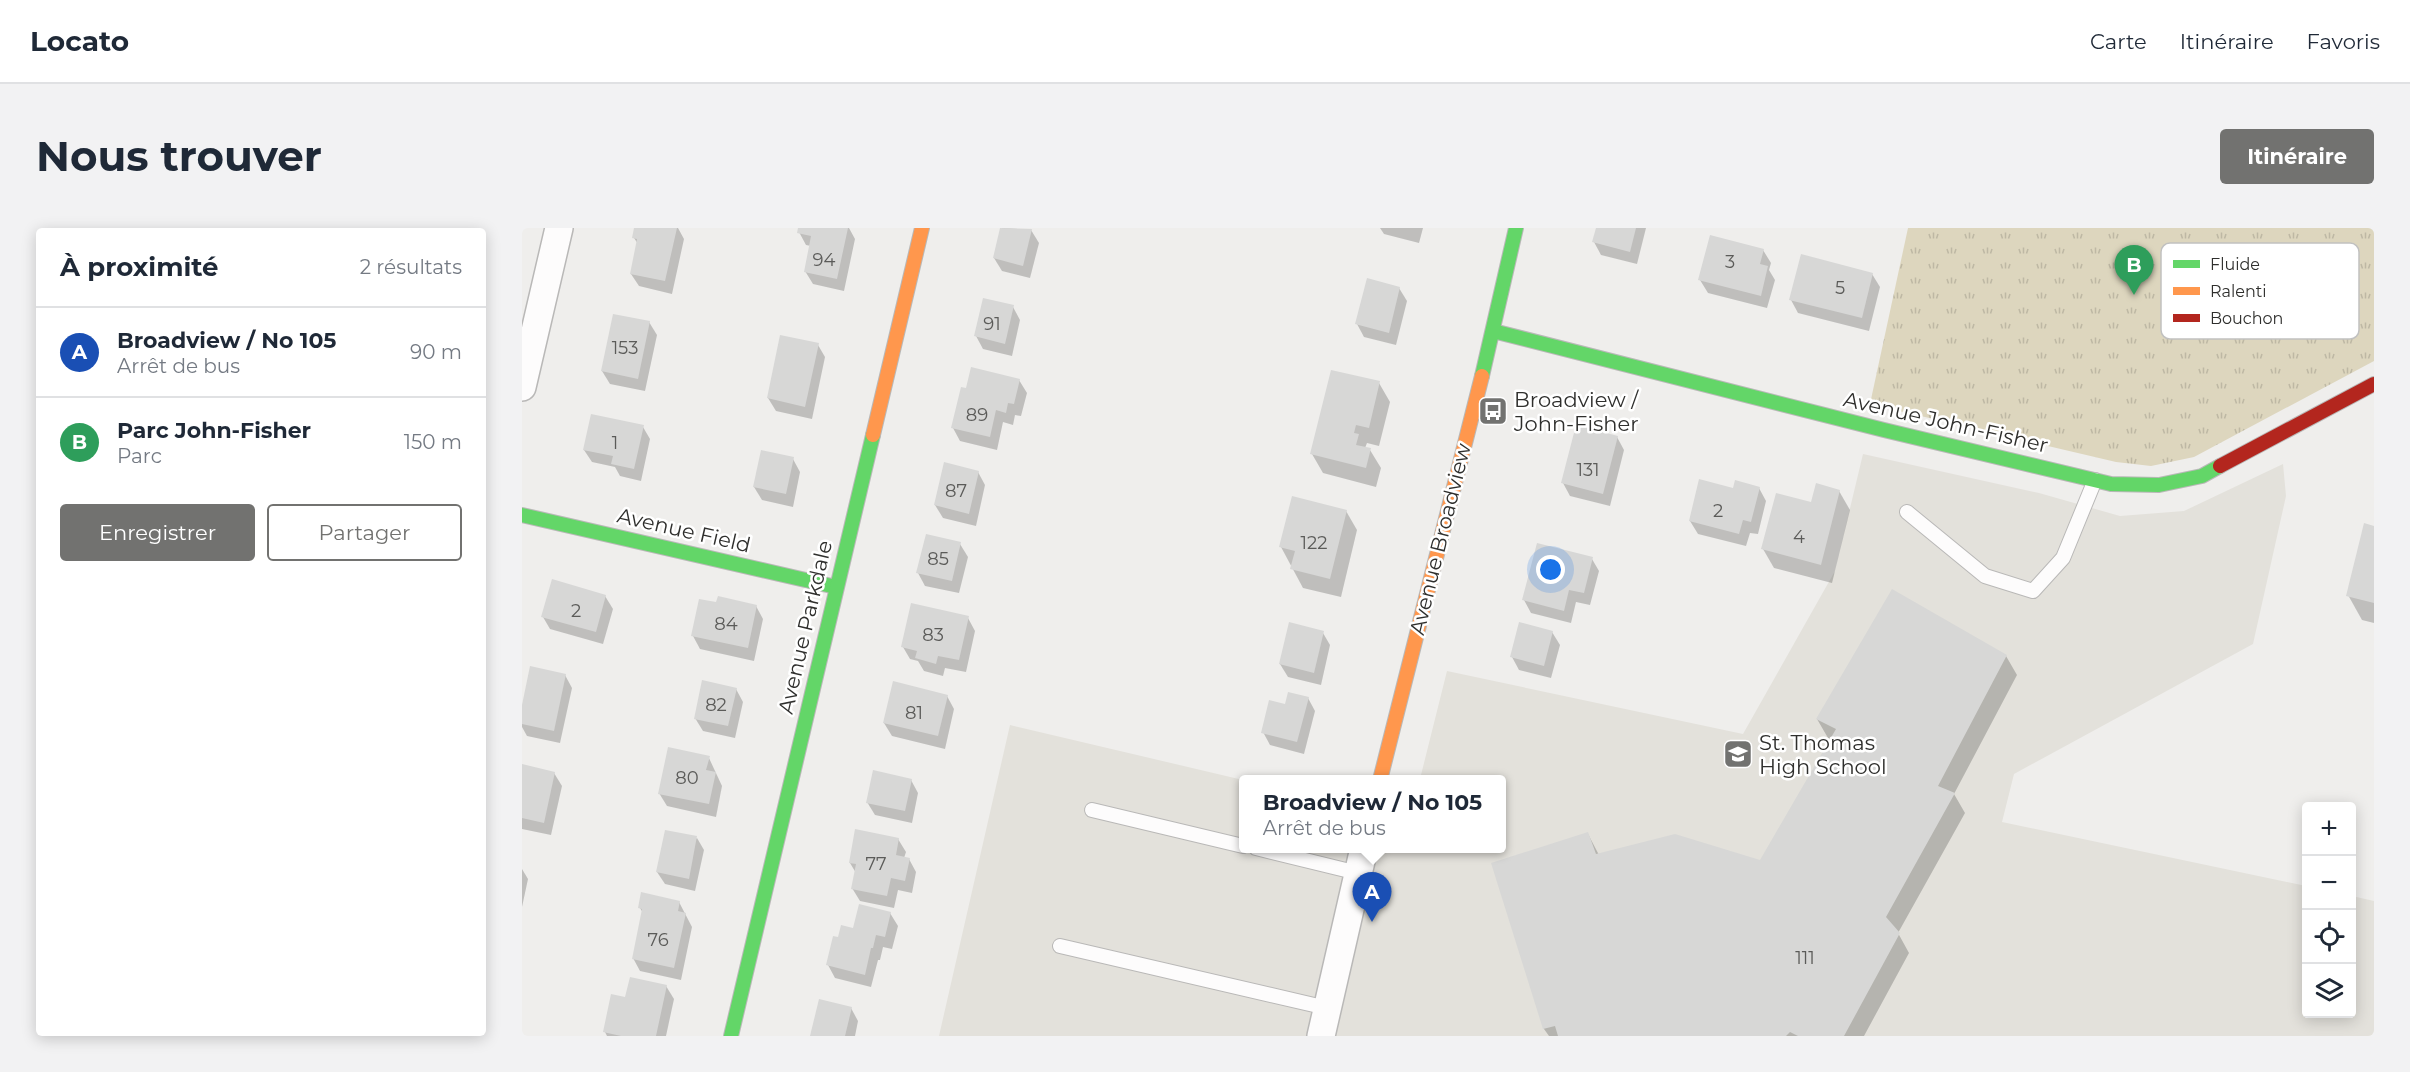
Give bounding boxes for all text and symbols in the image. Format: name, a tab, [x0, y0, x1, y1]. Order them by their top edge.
text: Locato	[30, 24, 129, 58]
text: Carte	[2090, 29, 2147, 54]
text: Itinéraire	[2180, 29, 2274, 54]
text: Favoris	[2307, 29, 2380, 54]
button: Itinéraire	[2220, 129, 2374, 184]
text: Nous trouver	[36, 130, 322, 182]
legend	[2161, 243, 2359, 339]
pin: B	[2114, 245, 2154, 295]
house number: 94	[813, 249, 836, 271]
text: À proximité	[60, 251, 219, 283]
house number: 3	[1725, 251, 1735, 273]
text: 2 résultats	[360, 255, 462, 279]
text: Fluide	[2210, 255, 2260, 274]
house number: 5	[1835, 277, 1845, 299]
text: Ralenti	[2210, 282, 2267, 301]
text: Bouchon	[2210, 309, 2283, 328]
house number: 91	[983, 313, 1001, 335]
text: Broadview / No 105	[117, 327, 336, 354]
house number: 153	[612, 337, 638, 359]
text: A	[72, 340, 87, 364]
text: 90 m	[410, 340, 462, 364]
text: Arrêt de bus	[117, 354, 240, 378]
street label: Avenue John-Fisher	[1841, 386, 2051, 458]
place label: Broadview / John-Fisher	[1513, 387, 1639, 436]
bus stop icon: Broadview / John-Fisher	[1477, 395, 1509, 427]
house number: 89	[966, 404, 988, 426]
text: Parc John-Fisher	[117, 417, 311, 444]
text: B	[72, 430, 87, 454]
text: 150 m	[404, 430, 462, 454]
house number: 1	[612, 432, 618, 454]
street label: Avenue Broadview	[1404, 440, 1476, 637]
text: Parc	[117, 444, 162, 468]
house number: 131	[1576, 459, 1600, 481]
house number: 87	[945, 480, 967, 502]
house number: 2	[1713, 500, 1723, 522]
street label: Avenue Field	[615, 502, 753, 558]
button: Enregistrer	[60, 504, 255, 561]
button: Partager	[267, 504, 462, 561]
house number: 4	[1793, 526, 1805, 548]
house number: 122	[1301, 532, 1327, 554]
street label: Avenue Parkdale	[773, 538, 837, 716]
house number: 85	[927, 548, 949, 570]
your location	[1536, 555, 1565, 584]
house number: 2	[571, 600, 581, 622]
house number: 84	[714, 613, 738, 635]
house number: 83	[922, 624, 944, 646]
house number: 82	[705, 694, 727, 716]
house number: 81	[905, 702, 923, 724]
place label: St. Thomas High School	[1759, 730, 1887, 779]
school or university icon: St. Thomas High School	[1722, 738, 1754, 770]
house number: 80	[675, 767, 699, 789]
popup	[1239, 775, 1506, 853]
text: Broadview / No 105	[1263, 789, 1482, 816]
map controls	[2302, 802, 2356, 1018]
button: +	[2302, 802, 2356, 856]
text: Arrêt de bus	[1263, 816, 1386, 840]
house number: 77	[865, 853, 887, 875]
button: −	[2302, 856, 2356, 910]
pin: A	[1352, 872, 1392, 922]
button: locate	[2302, 910, 2356, 964]
house number: 76	[647, 929, 669, 951]
house number: 111	[1795, 947, 1815, 969]
button: layers	[2302, 964, 2356, 1018]

